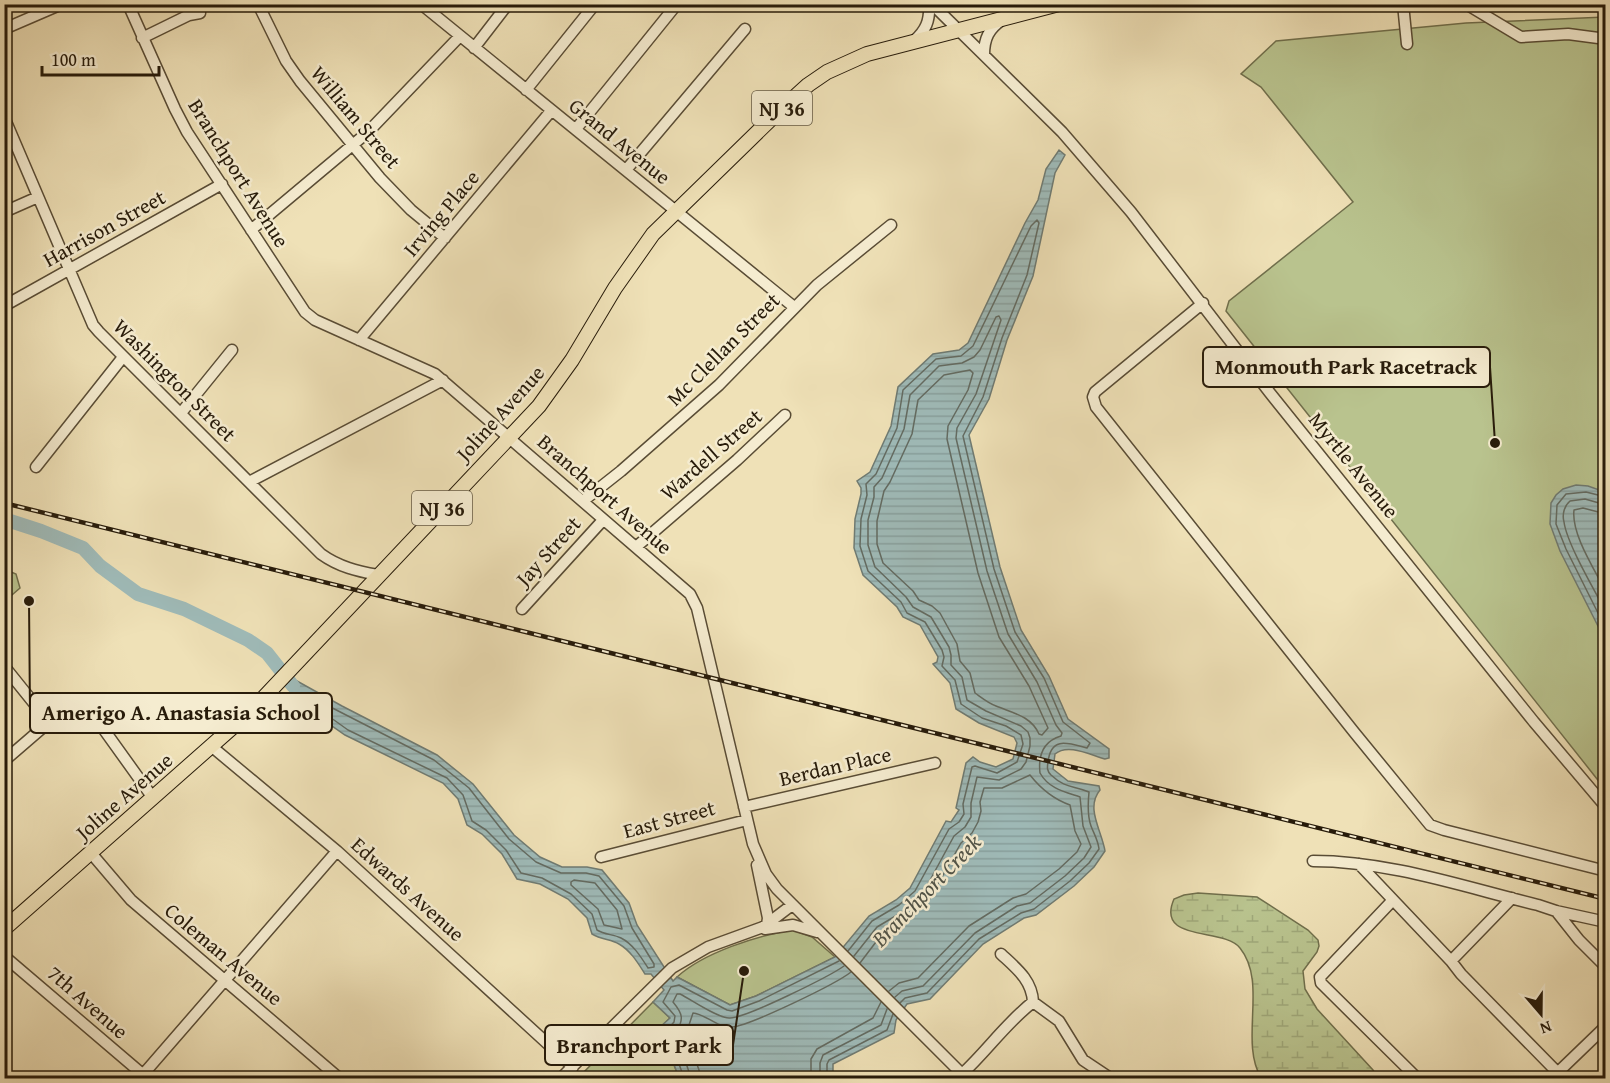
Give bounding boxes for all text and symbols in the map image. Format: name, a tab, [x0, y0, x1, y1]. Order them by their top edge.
scale bar	[42, 39, 159, 77]
text: 100 m	[51, 46, 96, 73]
street label: William Street	[304, 59, 409, 176]
street label: Grand Avenue	[562, 90, 678, 192]
road number: NJ 36	[752, 91, 812, 125]
street label: Branchport Avenue	[181, 93, 297, 253]
street label: Irving Place	[396, 163, 487, 263]
street label: Harrison Street	[37, 181, 171, 274]
street label: Mc Clellan Street	[659, 285, 787, 413]
street label: Washington Street	[106, 311, 244, 449]
callout: Monmouth Park Racetrack	[1203, 347, 1490, 387]
text: Monmouth Park Racetrack	[1215, 350, 1478, 382]
street label: Joline Avenue	[446, 358, 552, 470]
street label: Wardell Street	[653, 401, 769, 507]
street label: Myrtle Avenue	[1301, 405, 1407, 525]
street label: Branchport Avenue	[531, 426, 679, 562]
road number: NJ 36	[412, 491, 472, 525]
street label: Jay Street	[506, 509, 588, 595]
callout: Amerigo A. Anastasia School	[30, 693, 332, 733]
text: Amerigo A. Anastasia School	[42, 696, 320, 728]
street label: Berdan Place	[776, 738, 894, 794]
street label: Joline Avenue	[66, 745, 180, 849]
street label: East Street	[620, 792, 719, 846]
water label: Branchport Creek	[863, 826, 989, 954]
street label: Edwards Avenue	[344, 829, 472, 949]
street label: Coleman Avenue	[158, 895, 290, 1013]
street label: 7th Avenue	[41, 958, 135, 1046]
north arrow	[1511, 984, 1571, 1044]
text: N	[1537, 1015, 1555, 1041]
callout: Branchport Park	[545, 1025, 733, 1065]
text: Branchport Park	[557, 1029, 722, 1061]

